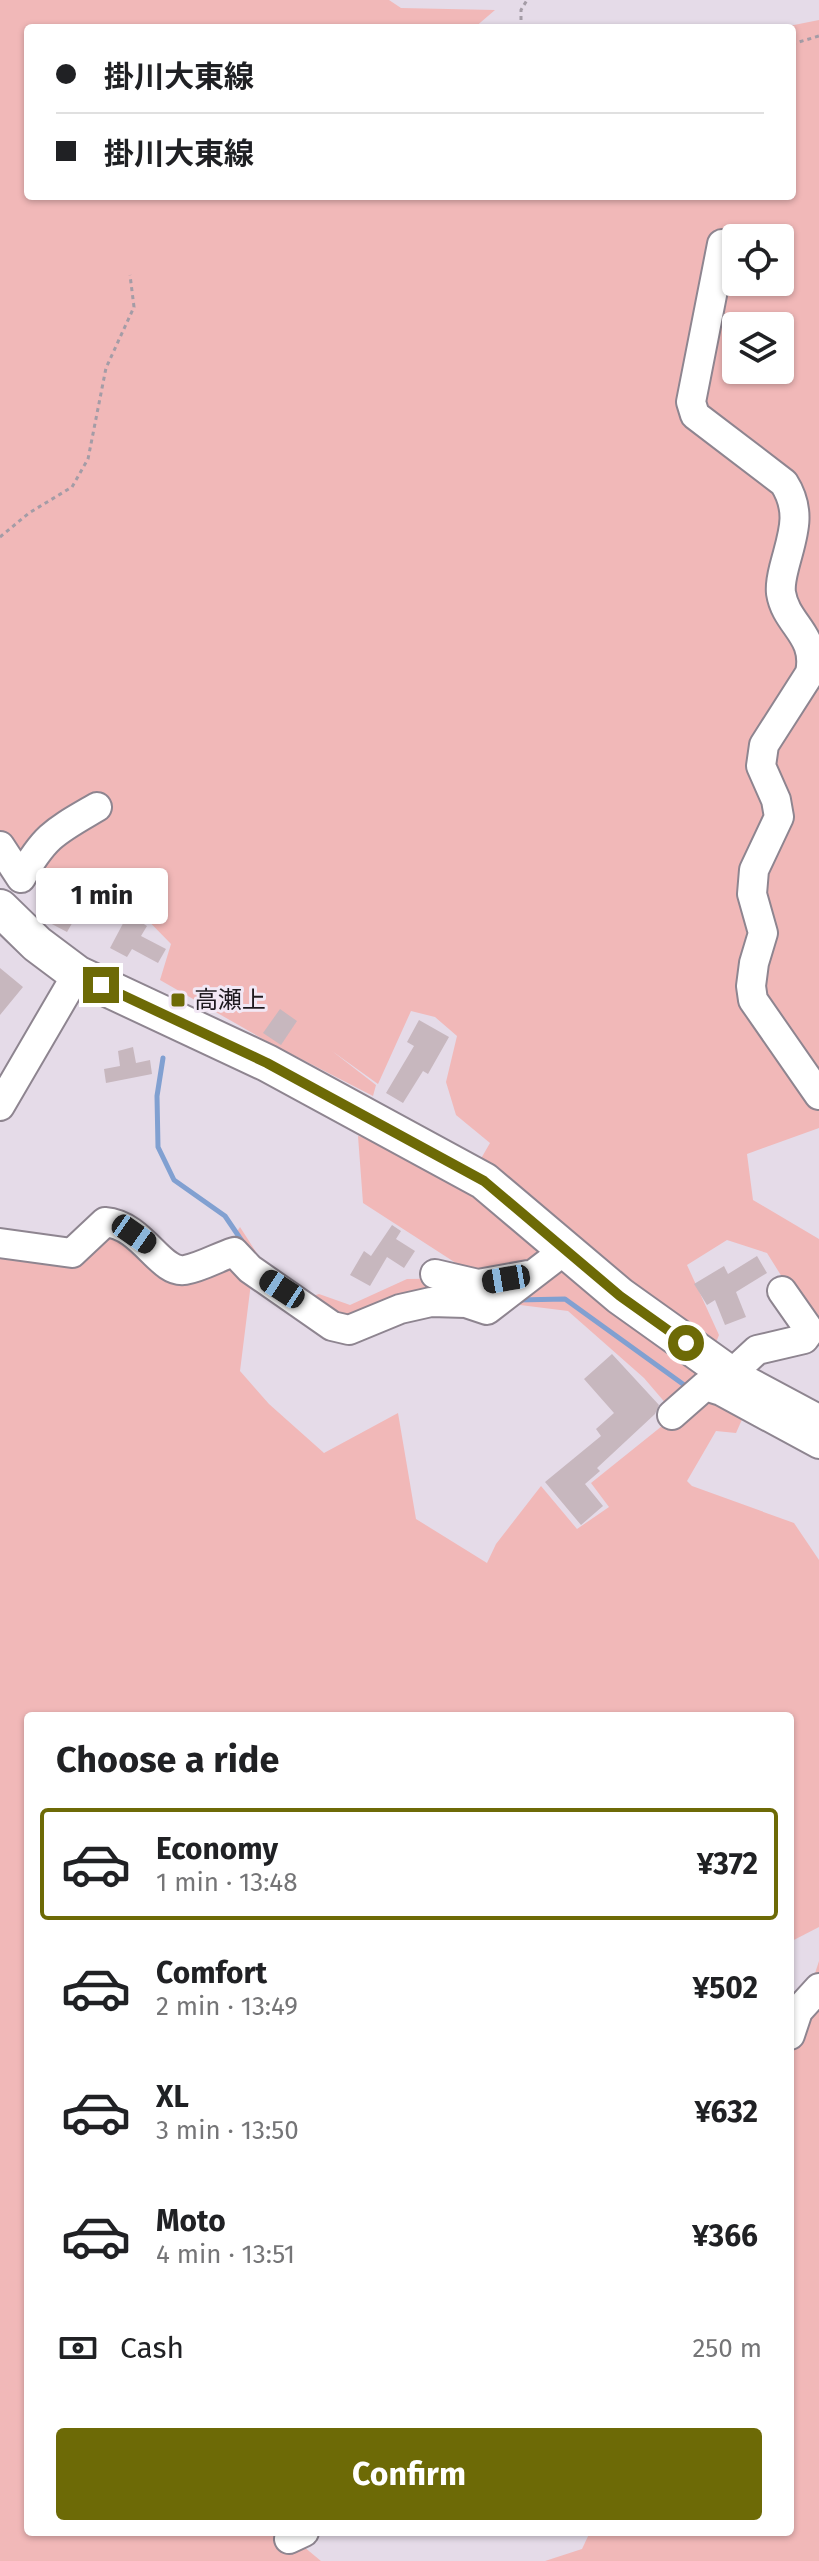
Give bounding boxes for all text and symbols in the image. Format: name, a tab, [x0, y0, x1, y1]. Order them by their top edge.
text: 掛川大東線	[104, 59, 254, 95]
text: 掛川大東線	[104, 136, 254, 172]
map controls	[722, 224, 794, 384]
button: locate	[722, 224, 794, 296]
button: layers	[722, 312, 794, 384]
callout: 1 min	[35, 869, 167, 925]
text: 1 min	[71, 880, 133, 911]
route end	[83, 967, 119, 1003]
place label: 高瀬上	[194, 986, 266, 1014]
marker: 高瀬上	[169, 991, 187, 1009]
car	[107, 1210, 161, 1258]
car	[480, 1263, 532, 1295]
car	[255, 1266, 309, 1312]
route start	[668, 1325, 704, 1361]
text: Choose a ride	[56, 1738, 279, 1782]
icon: car	[60, 1828, 132, 1900]
text: Economy	[156, 1831, 278, 1867]
text: ¥372	[697, 1846, 758, 1882]
text: 1 min · 13:48	[156, 1867, 298, 1898]
icon: car	[60, 1952, 132, 2024]
text: Comfort	[156, 1955, 267, 1991]
text: ¥502	[692, 1970, 758, 2006]
text: 2 min · 13:49	[156, 1991, 298, 2022]
icon: car	[60, 2076, 132, 2148]
text: XL	[156, 2079, 189, 2115]
text: ¥632	[694, 2094, 758, 2130]
text: 3 min · 13:50	[156, 2115, 299, 2146]
icon: car	[60, 2200, 132, 2272]
text: Moto	[156, 2203, 226, 2239]
text: ¥366	[692, 2218, 758, 2254]
text: 4 min · 13:51	[156, 2239, 295, 2270]
icon: cash	[56, 2326, 100, 2370]
text: Cash	[120, 2330, 184, 2366]
text: 250 m	[692, 2333, 762, 2364]
button: Confirm	[56, 2428, 762, 2520]

